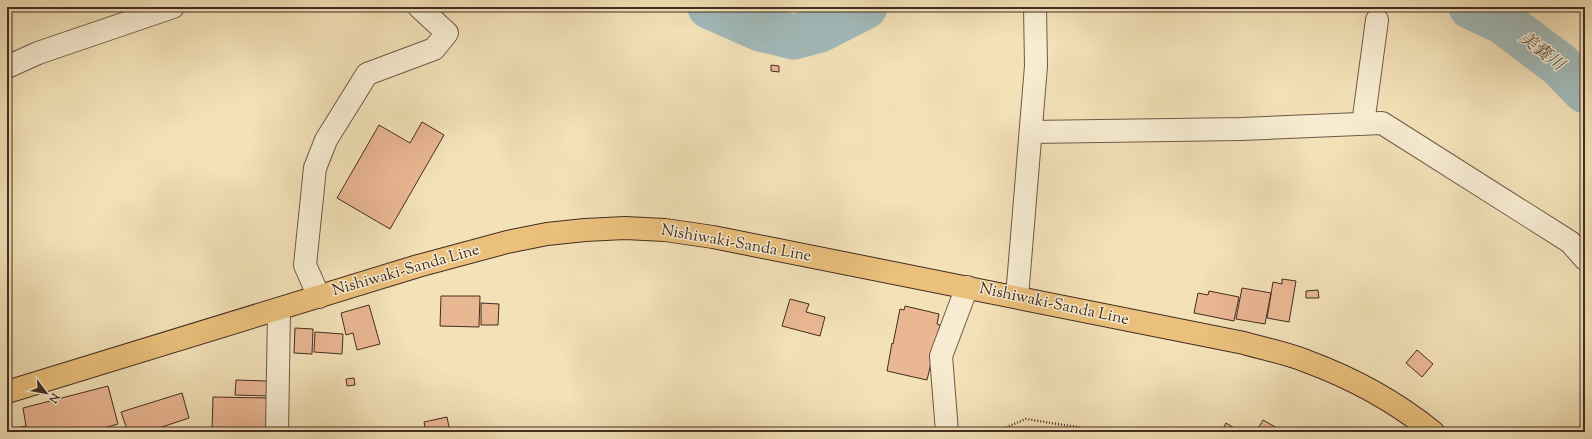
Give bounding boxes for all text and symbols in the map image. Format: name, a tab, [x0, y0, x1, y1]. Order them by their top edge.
water label: 美嚢川	[1514, 27, 1570, 78]
street label: Nishiwaki-Sanda Line	[659, 219, 813, 269]
street label: Nishiwaki-Sanda Line	[330, 239, 482, 303]
street label: Nishiwaki-Sanda Line	[977, 278, 1131, 332]
north arrow	[26, 373, 66, 413]
text: N	[44, 389, 63, 406]

